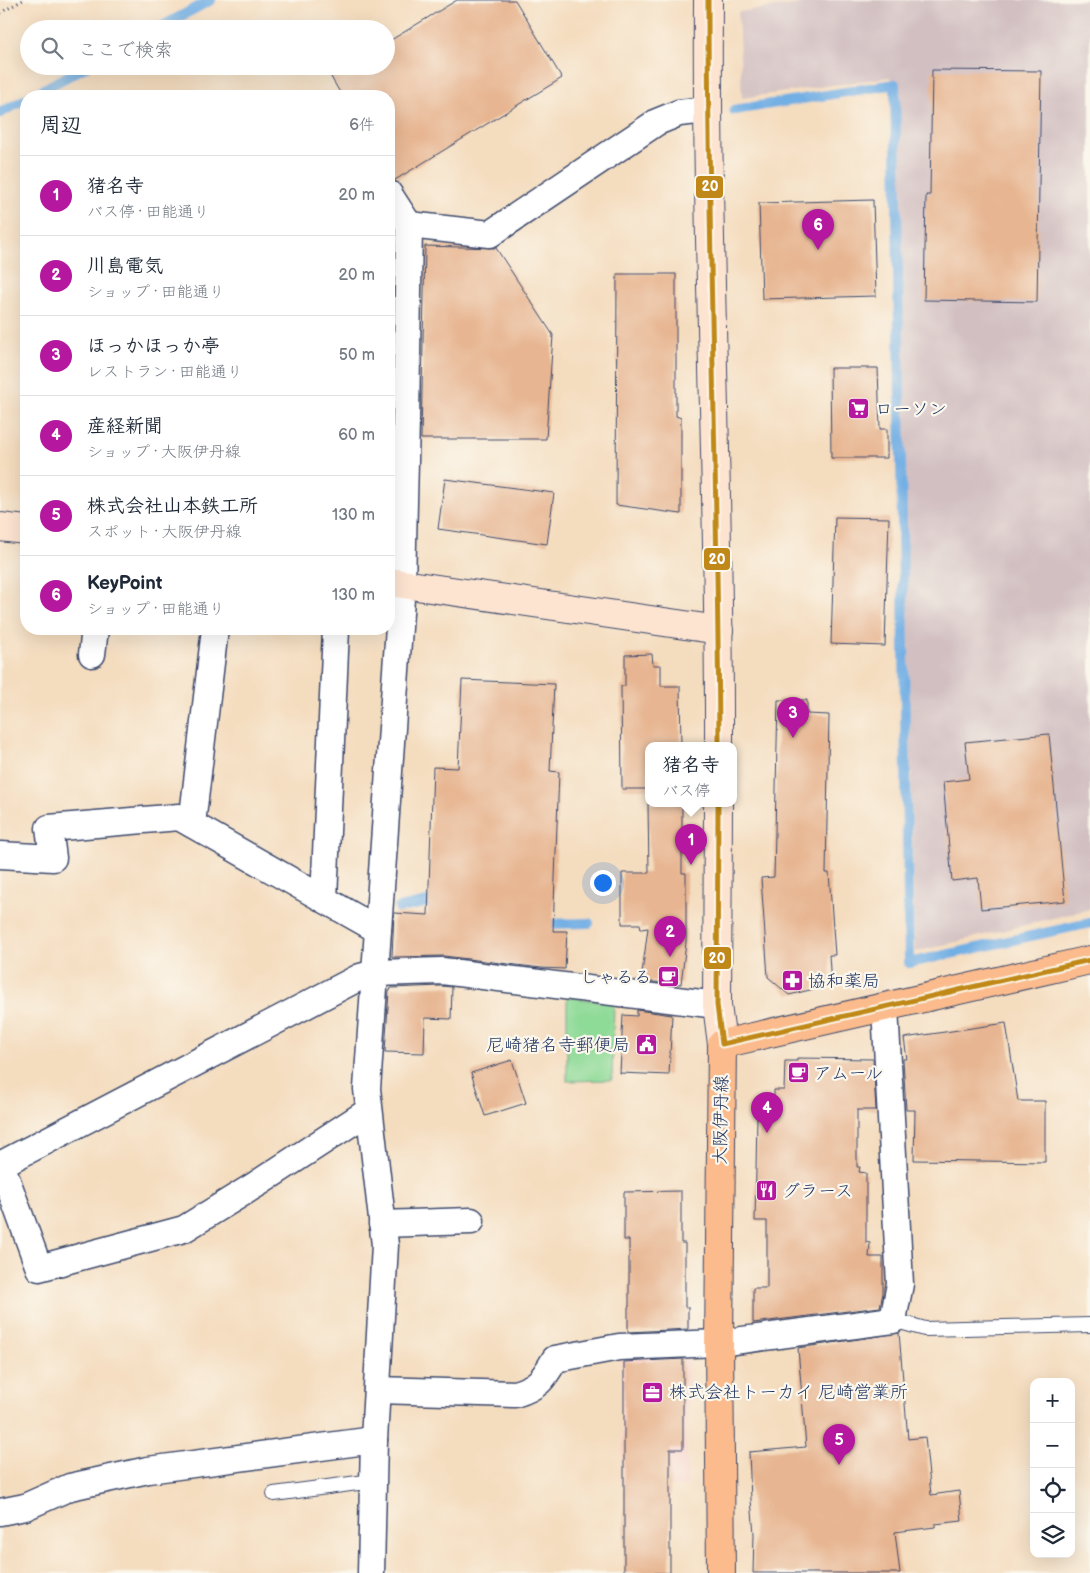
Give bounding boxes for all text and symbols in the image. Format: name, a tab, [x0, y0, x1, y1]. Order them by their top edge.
search box	[20, 20, 395, 75]
icon: search	[38, 34, 66, 62]
text: ここで検索	[78, 39, 173, 62]
text: 周辺	[40, 113, 82, 138]
text: 6件	[349, 116, 375, 135]
text: 猪名寺	[87, 175, 144, 198]
line badge: 20	[695, 175, 724, 199]
text: 20	[702, 178, 719, 195]
text: 1	[53, 186, 59, 205]
text: 20 m	[339, 186, 375, 205]
text: バス停 · 田能通り	[87, 203, 209, 222]
pin: 6	[802, 209, 834, 250]
text: 川島電気	[87, 255, 163, 278]
text: 2	[51, 266, 61, 285]
text: 20 m	[339, 266, 375, 285]
text: ショップ · 田能通り	[87, 283, 225, 302]
text: ほっかほっか亭	[87, 335, 220, 358]
text: 3	[51, 346, 61, 365]
text: 50 m	[339, 346, 375, 365]
text: レストラン · 田能通り	[87, 363, 243, 382]
supermarket icon: ローソン	[847, 397, 871, 421]
place label: ローソン	[875, 399, 947, 420]
text: 産経新聞	[87, 415, 163, 438]
text: 4	[51, 426, 61, 445]
text: 60 m	[338, 426, 375, 445]
text: ショップ · 大阪伊丹線	[87, 443, 241, 462]
text: 株式会社山本鉄工所	[87, 495, 258, 518]
text: 5	[51, 506, 61, 525]
text: 130 m	[332, 506, 375, 525]
text: スポット · 大阪伊丹線	[87, 523, 241, 542]
line badge: 20	[703, 547, 731, 571]
text: 20	[709, 551, 726, 568]
text: KeyPoint	[87, 572, 162, 595]
text: 6	[51, 586, 61, 605]
text: 130 m	[332, 586, 375, 605]
text: ショップ · 田能通り	[87, 600, 225, 619]
pin: 3	[777, 697, 809, 738]
popup	[645, 742, 737, 807]
text: 猪名寺	[662, 754, 720, 777]
text: バス停	[662, 782, 711, 801]
pin: 1	[675, 824, 707, 865]
your location	[590, 870, 616, 896]
pin: 2	[654, 916, 686, 957]
line badge: 20	[703, 946, 732, 970]
text: 20	[709, 950, 726, 967]
cafe icon: しゃるる	[656, 965, 680, 989]
place label: しゃるる	[580, 967, 652, 988]
pharmacy icon: 協和薬局	[780, 969, 804, 993]
place label: 協和薬局	[808, 971, 880, 992]
public building icon: 尼崎猪名寺郵便局	[634, 1033, 658, 1057]
place label: 尼崎猪名寺郵便局	[486, 1035, 630, 1056]
cafe icon: アムール	[786, 1061, 810, 1085]
place label: アムール	[814, 1063, 883, 1084]
street label: 大阪伊丹線	[710, 1075, 732, 1165]
pin: 4	[751, 1092, 783, 1133]
restaurant icon: グラース	[754, 1179, 778, 1203]
place label: グラース	[782, 1181, 853, 1202]
map controls	[1030, 1378, 1075, 1558]
button: +	[1030, 1378, 1075, 1423]
office icon: 株式会社トーカイ 尼崎営業所	[641, 1380, 665, 1404]
place label: 株式会社トーカイ 尼崎営業所	[669, 1382, 908, 1403]
button: −	[1030, 1423, 1075, 1468]
pin: 5	[823, 1424, 855, 1465]
button: locate	[1030, 1468, 1075, 1513]
button: layers	[1030, 1513, 1075, 1558]

